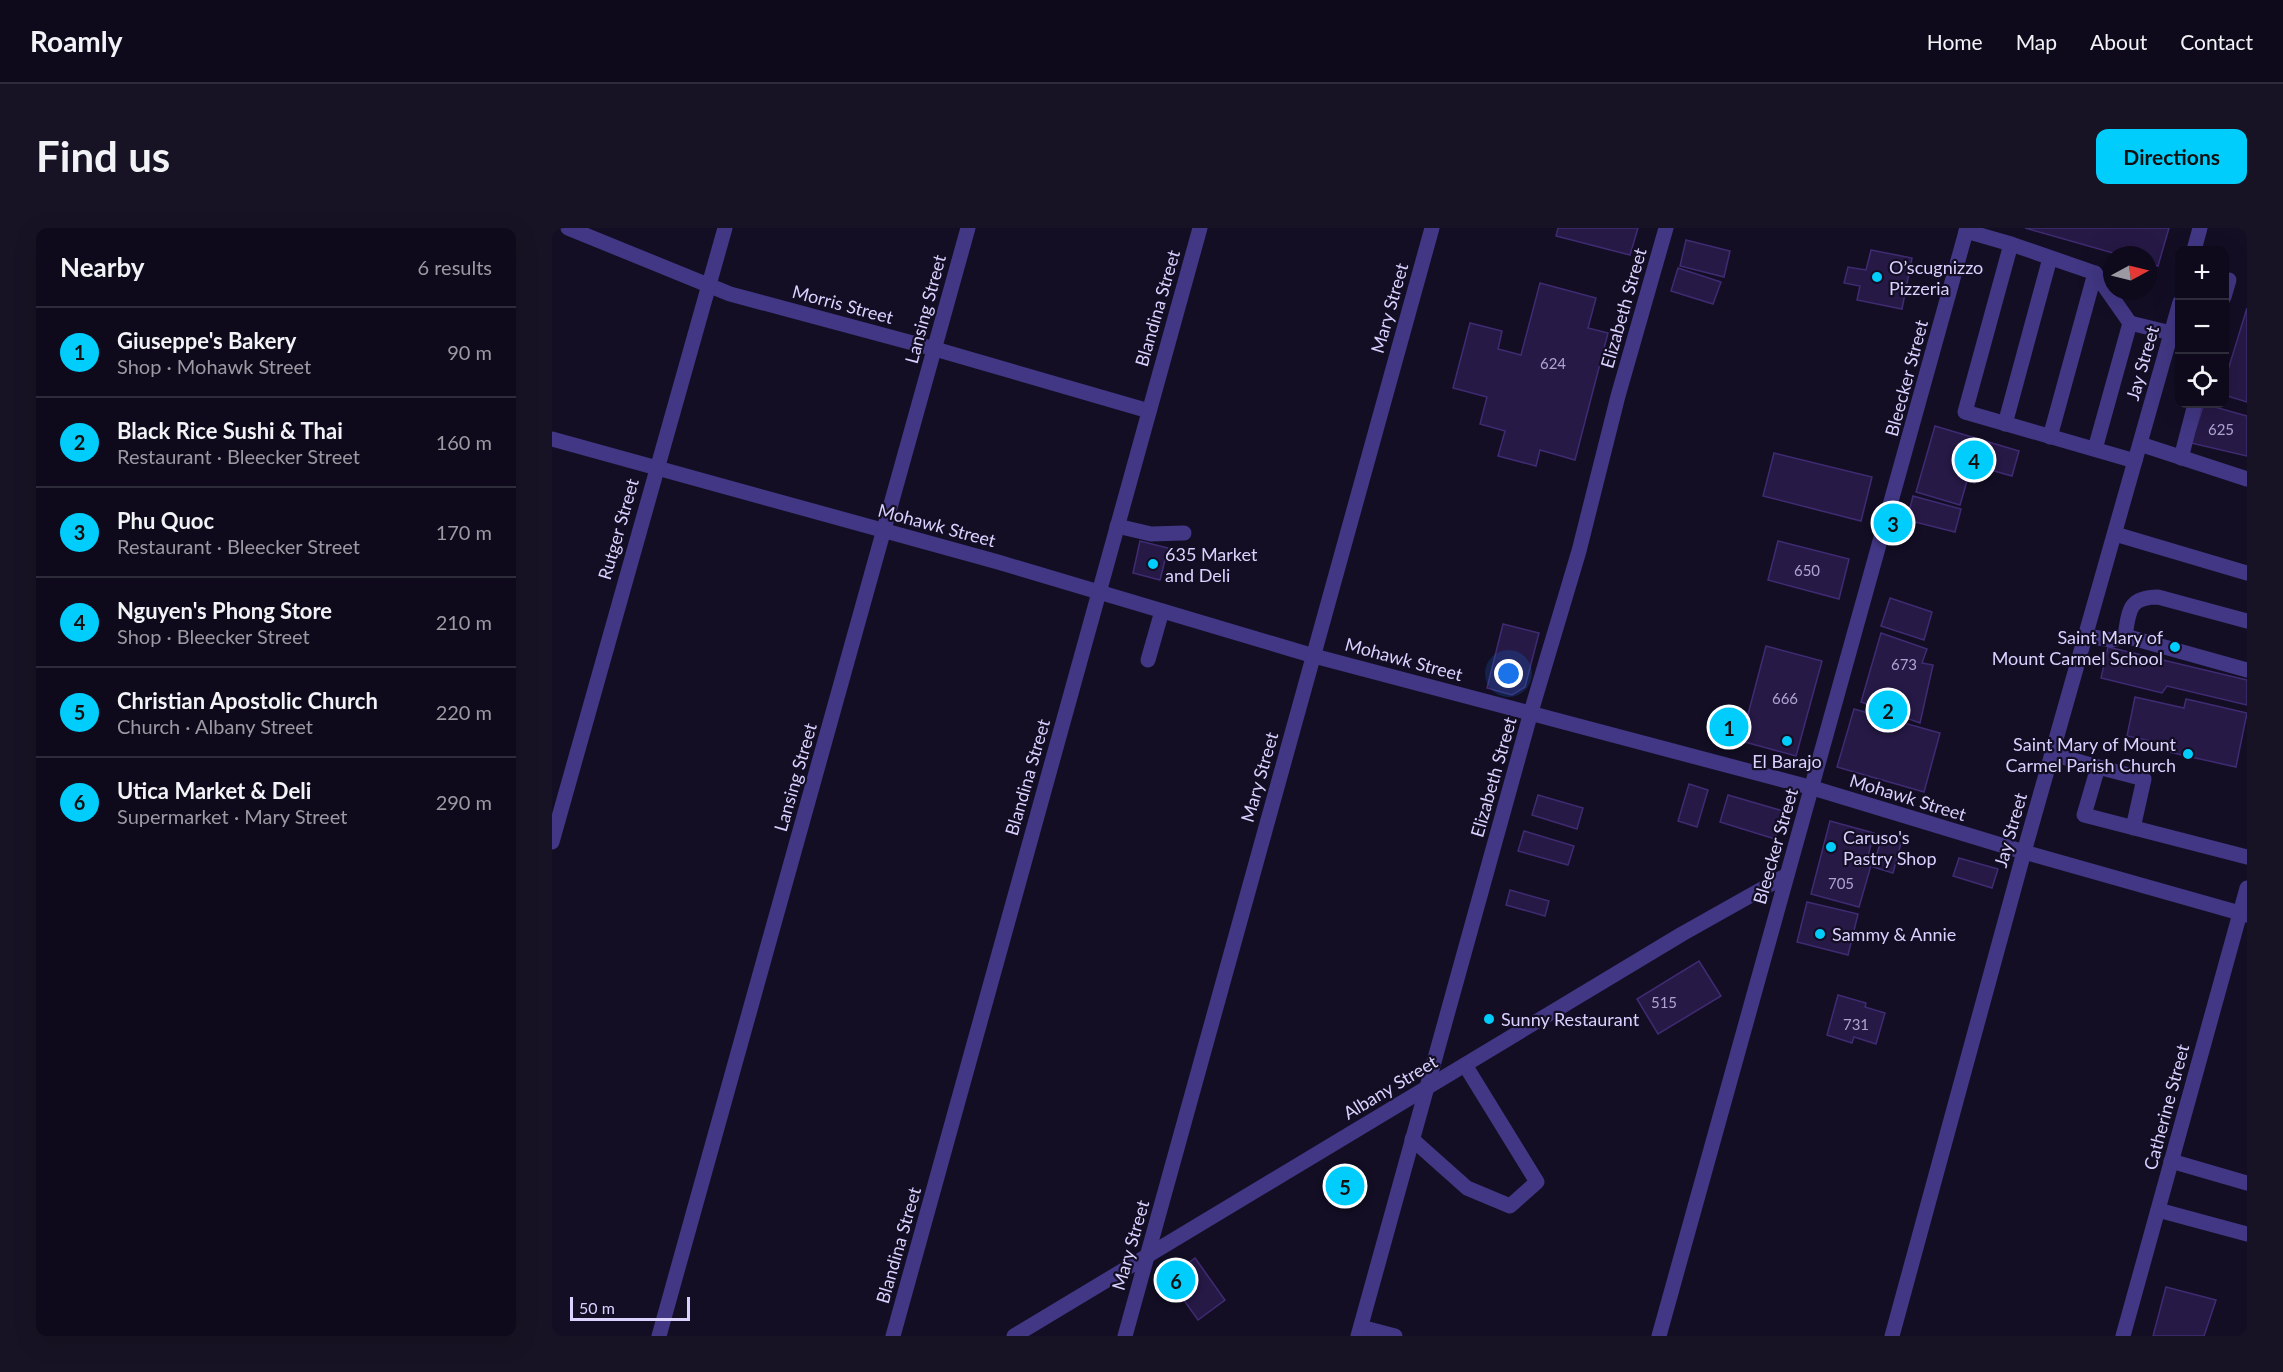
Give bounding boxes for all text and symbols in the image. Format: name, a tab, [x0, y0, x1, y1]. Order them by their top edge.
text: Roamly	[30, 24, 123, 58]
text: Home	[1927, 29, 1983, 54]
text: Map	[2016, 29, 2057, 54]
text: About	[2090, 29, 2147, 54]
text: Contact	[2180, 29, 2253, 54]
button: Directions	[2096, 129, 2247, 184]
text: Find us	[36, 131, 170, 181]
street label: Elizabeth Street	[1595, 245, 1651, 371]
north arrow	[2103, 246, 2157, 300]
map controls	[2175, 246, 2229, 408]
button: +	[2175, 246, 2229, 300]
street label: Blandina Street	[1130, 247, 1184, 369]
text: Nearby	[60, 251, 145, 283]
street label: Lansing Street	[900, 252, 950, 366]
text: 6 results	[417, 255, 492, 279]
place label: O’scugnizzo Pizzeria	[1889, 256, 1983, 299]
street label: Mary Street	[1366, 260, 1413, 356]
marker: O’scugnizzo Pizzeria	[1870, 270, 1884, 284]
street label: Morris Street	[790, 280, 897, 328]
button: −	[2175, 300, 2229, 354]
street label: Bleecker Street	[1880, 317, 1932, 439]
street label: Jay Street	[2121, 323, 2163, 403]
text: Giuseppe's Bakery	[117, 327, 296, 354]
text: 1	[74, 340, 85, 364]
text: 90 m	[447, 340, 492, 364]
text: Shop · Mohawk Street	[117, 354, 311, 378]
house number: 624	[1540, 354, 1566, 372]
button: locate	[2175, 354, 2229, 408]
text: Black Rice Sushi & Thai	[117, 417, 343, 444]
house number: 625	[2208, 420, 2234, 438]
text: 2	[74, 430, 85, 454]
text: 160 m	[436, 430, 492, 454]
pin: 4	[1954, 438, 1994, 482]
text: Restaurant · Bleecker Street	[117, 444, 360, 468]
street label: Rutger Street	[593, 475, 643, 582]
street label: Mohawk Street	[876, 499, 999, 551]
pin: 3	[1874, 500, 1912, 546]
text: Phu Quoc	[117, 507, 214, 534]
text: 3	[74, 520, 85, 544]
text: 170 m	[436, 520, 492, 544]
text: Restaurant · Bleecker Street	[117, 534, 360, 558]
place label: 635 Market and Deli	[1165, 543, 1258, 586]
marker: 635 Market and Deli	[1146, 557, 1160, 571]
house number: 650	[1794, 561, 1820, 579]
text: Nguyen's Phong Store	[117, 597, 332, 624]
text: 4	[74, 610, 85, 634]
text: 210 m	[436, 610, 492, 634]
text: Shop · Bleecker Street	[117, 624, 310, 648]
place label: Saint Mary of Mount Carmel School	[1992, 626, 2164, 669]
street label: Mohawk Street	[1343, 633, 1466, 685]
marker: Saint Mary of Mount Carmel School	[2168, 640, 2182, 654]
house number: 673	[1891, 655, 1917, 673]
your location	[1494, 659, 1523, 688]
text: Christian Apostolic Church	[117, 687, 378, 714]
pin: 2	[1868, 688, 1908, 732]
house number: 666	[1772, 689, 1798, 707]
text: 5	[74, 700, 85, 724]
text: 220 m	[436, 700, 492, 724]
pin: 1	[1710, 704, 1748, 750]
text: Church · Albany Street	[117, 714, 313, 738]
street label: Elizabeth Street	[1465, 714, 1521, 840]
street label: Blandina Street	[1000, 716, 1054, 838]
street label: Lansing Street	[769, 720, 821, 834]
street label: Mary Street	[1236, 729, 1283, 825]
place label: Saint Mary of Mount Carmel Parish Church	[2006, 733, 2177, 776]
marker: El Barajo	[1780, 734, 1794, 748]
marker: Saint Mary of Mount Carmel Parish Church	[2181, 747, 2195, 761]
place label: El Barajo	[1752, 750, 1822, 772]
street label: Mohawk Street	[1847, 769, 1970, 825]
text: Utica Market & Deli	[117, 777, 311, 804]
street label: Bleecker Street	[1748, 785, 1802, 907]
text: 6	[74, 790, 85, 814]
text: 290 m	[436, 790, 492, 814]
street label: Jay Street	[1989, 790, 2031, 870]
text: Supermarket · Mary Street	[117, 804, 347, 828]
place label: Caruso's Pastry Shop	[1843, 826, 1937, 869]
marker: Caruso's Pastry Shop	[1824, 840, 1838, 854]
house number: 705	[1828, 874, 1854, 892]
place label: Sammy & Annie	[1832, 923, 1956, 945]
marker: Sammy & Annie	[1813, 927, 1827, 941]
house number: 515	[1651, 993, 1677, 1011]
place label: Sunny Restaurant	[1501, 1008, 1640, 1030]
marker: Sunny Restaurant	[1482, 1012, 1496, 1026]
house number: 731	[1843, 1015, 1869, 1033]
street label: Catherine Street	[2139, 1041, 2193, 1172]
street label: Albany Street	[1339, 1050, 1442, 1124]
pin: 5	[1326, 1164, 1364, 1208]
street label: Blandina Street	[871, 1184, 925, 1306]
street label: Mary Street	[1107, 1197, 1154, 1293]
pin: 6	[1156, 1258, 1196, 1302]
scale bar	[570, 1294, 690, 1322]
text: 50 m	[579, 1298, 615, 1317]

